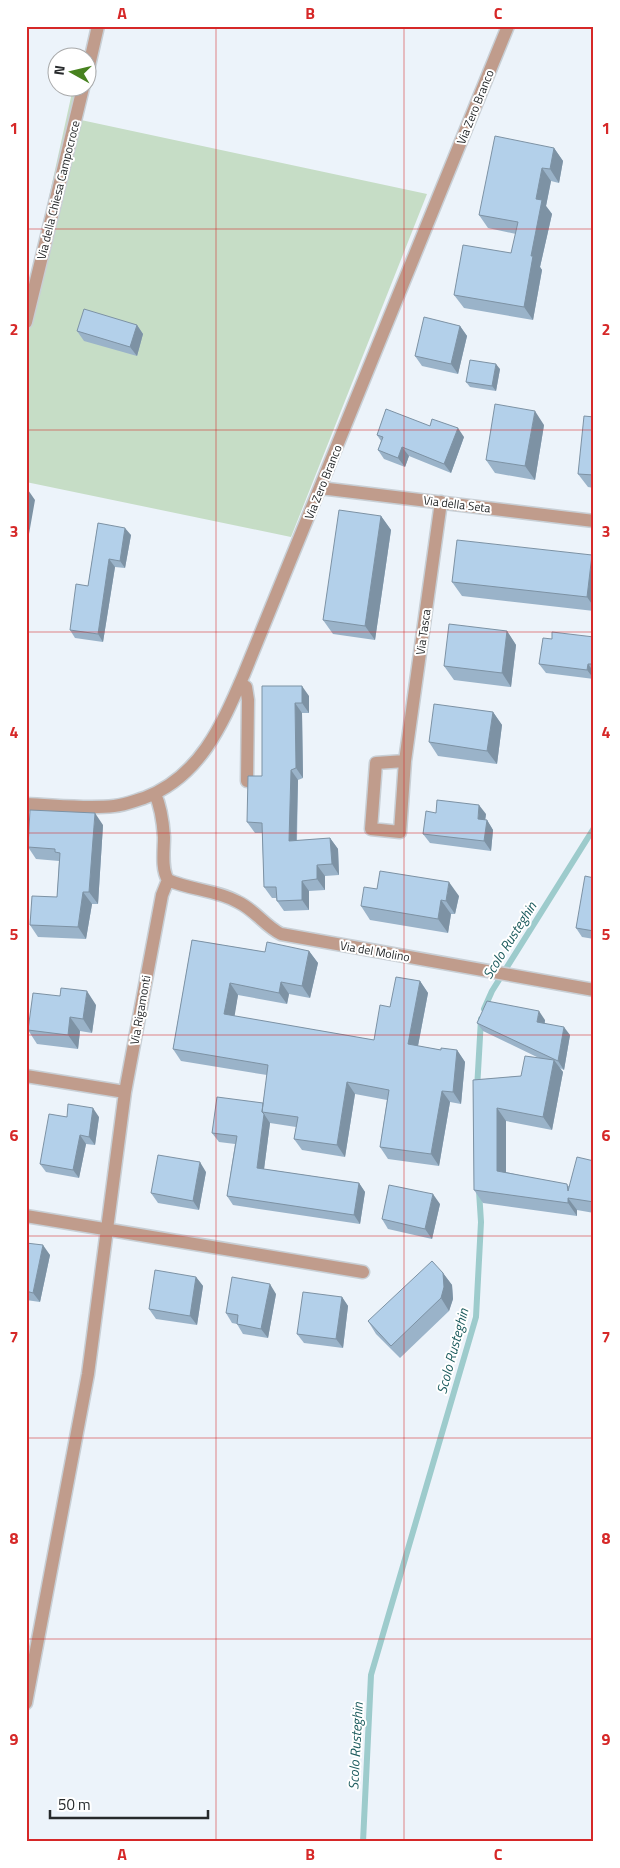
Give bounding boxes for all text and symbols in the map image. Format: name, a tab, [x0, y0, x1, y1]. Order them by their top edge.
text: A	[117, 1, 127, 25]
text: B	[305, 1, 315, 25]
text: C	[494, 1, 503, 25]
north arrow	[48, 48, 98, 98]
text: N	[48, 64, 70, 76]
street label: Via Zero Branco	[451, 67, 499, 147]
text: 1	[10, 116, 18, 140]
text: 1	[602, 116, 610, 140]
street label: Via della Chiesa Campocroce	[32, 118, 84, 262]
text: 2	[10, 317, 18, 341]
text: 2	[602, 317, 610, 341]
street label: Via Zero Branco	[299, 442, 347, 522]
street label: Via della Seta	[422, 490, 492, 518]
text: 3	[10, 519, 18, 543]
text: 3	[602, 519, 610, 543]
street label: Via Tasca	[410, 608, 436, 656]
text: 4	[10, 720, 19, 744]
text: 4	[602, 720, 611, 744]
water label: Scolo Rusteghin	[477, 896, 542, 983]
text: 5	[10, 922, 19, 946]
text: 5	[602, 922, 611, 946]
street label: Via del Molino	[339, 936, 411, 966]
street label: Via Rigamonti	[125, 974, 155, 1046]
text: 6	[10, 1123, 19, 1147]
text: 6	[602, 1123, 611, 1147]
water label: Scolo Rusteghin	[431, 1305, 474, 1396]
text: 7	[10, 1325, 18, 1349]
text: 7	[602, 1325, 610, 1349]
text: 8	[10, 1526, 19, 1550]
text: 8	[602, 1526, 611, 1550]
water label: Scolo Rusteghin	[342, 1701, 368, 1790]
text: 9	[10, 1727, 19, 1751]
text: 9	[602, 1727, 611, 1751]
scale bar	[50, 1788, 208, 1820]
text: 50 m	[58, 1793, 91, 1816]
text: A	[117, 1842, 127, 1866]
text: B	[305, 1842, 315, 1866]
text: C	[494, 1842, 503, 1866]

